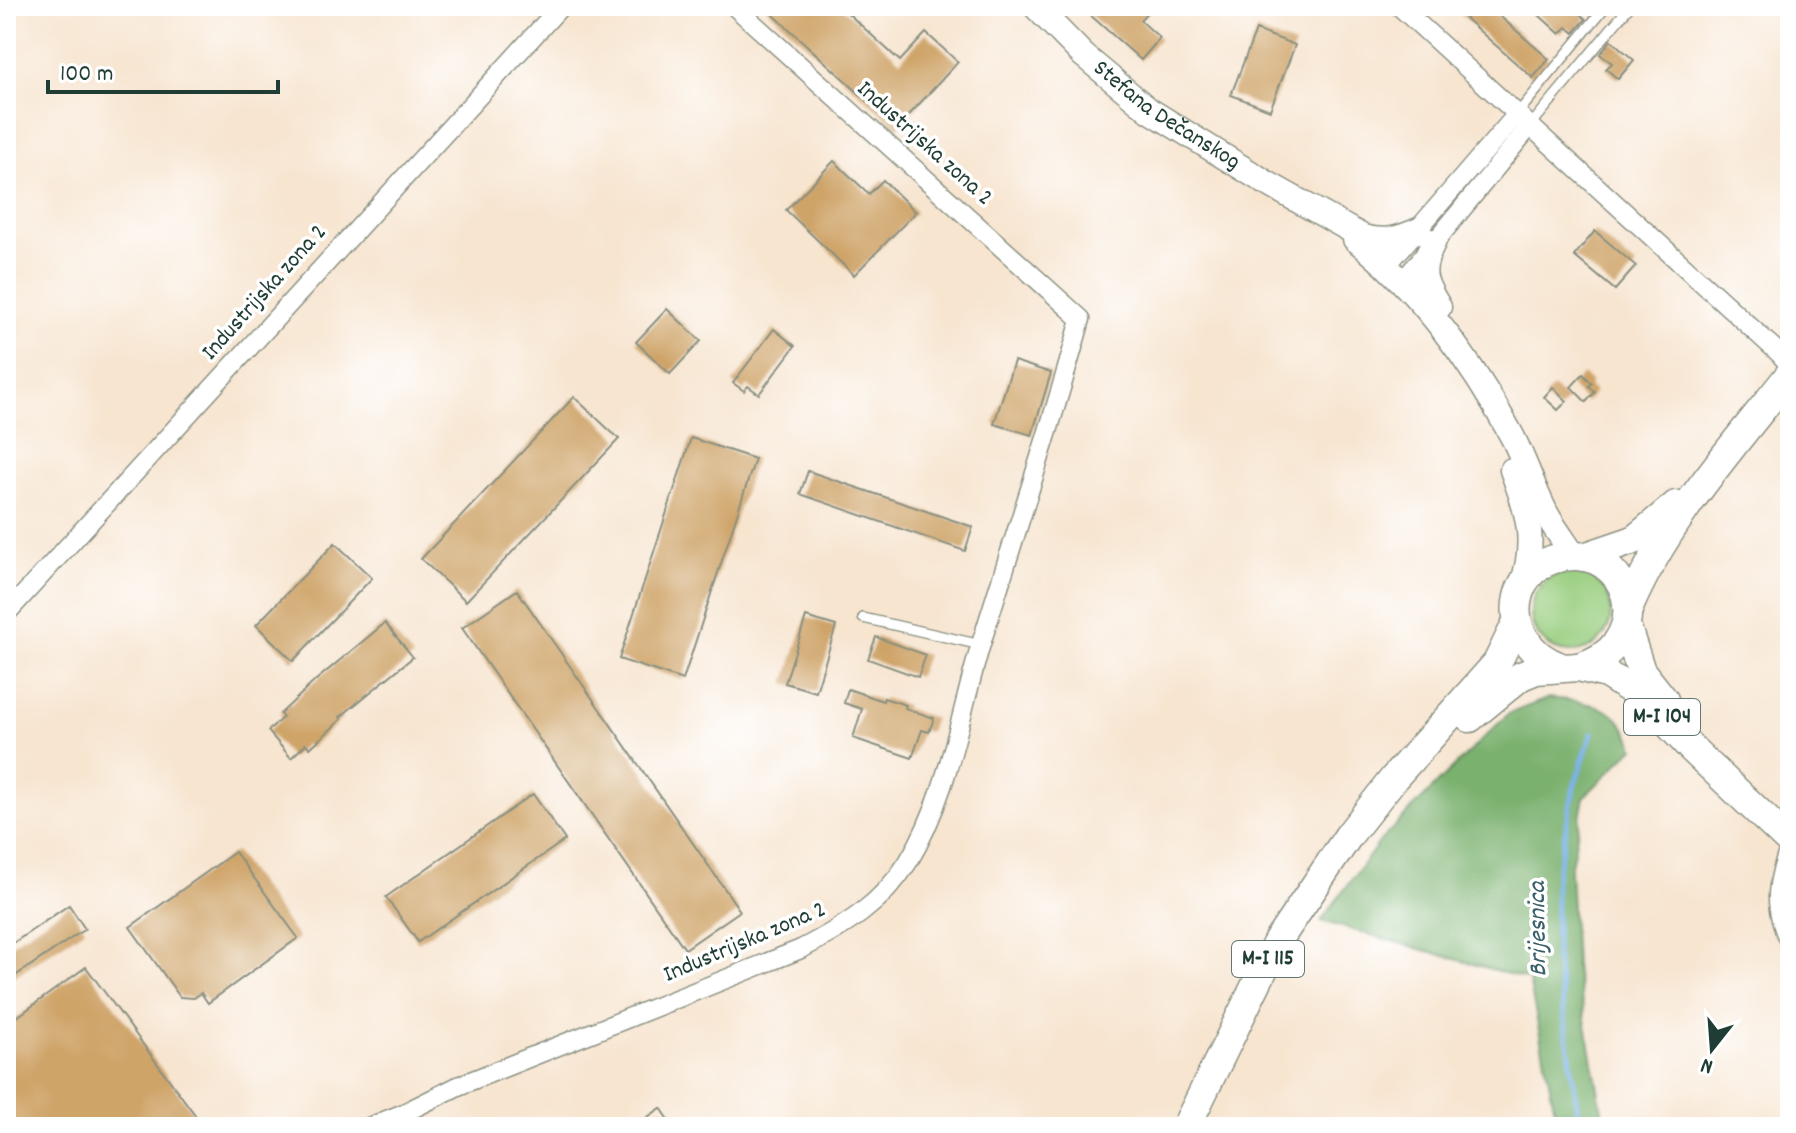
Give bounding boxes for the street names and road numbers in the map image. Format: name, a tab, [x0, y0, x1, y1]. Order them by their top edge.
street label: Stefana Dečanskog	[1085, 53, 1247, 179]
street label: Industrijska zona 2	[848, 73, 1000, 215]
street label: Industrijska zona 2	[194, 217, 336, 369]
road number: M-I 104	[1624, 699, 1700, 735]
street label: Industrijska zona 2	[659, 893, 831, 993]
road number: M-I 115	[1232, 941, 1304, 977]

